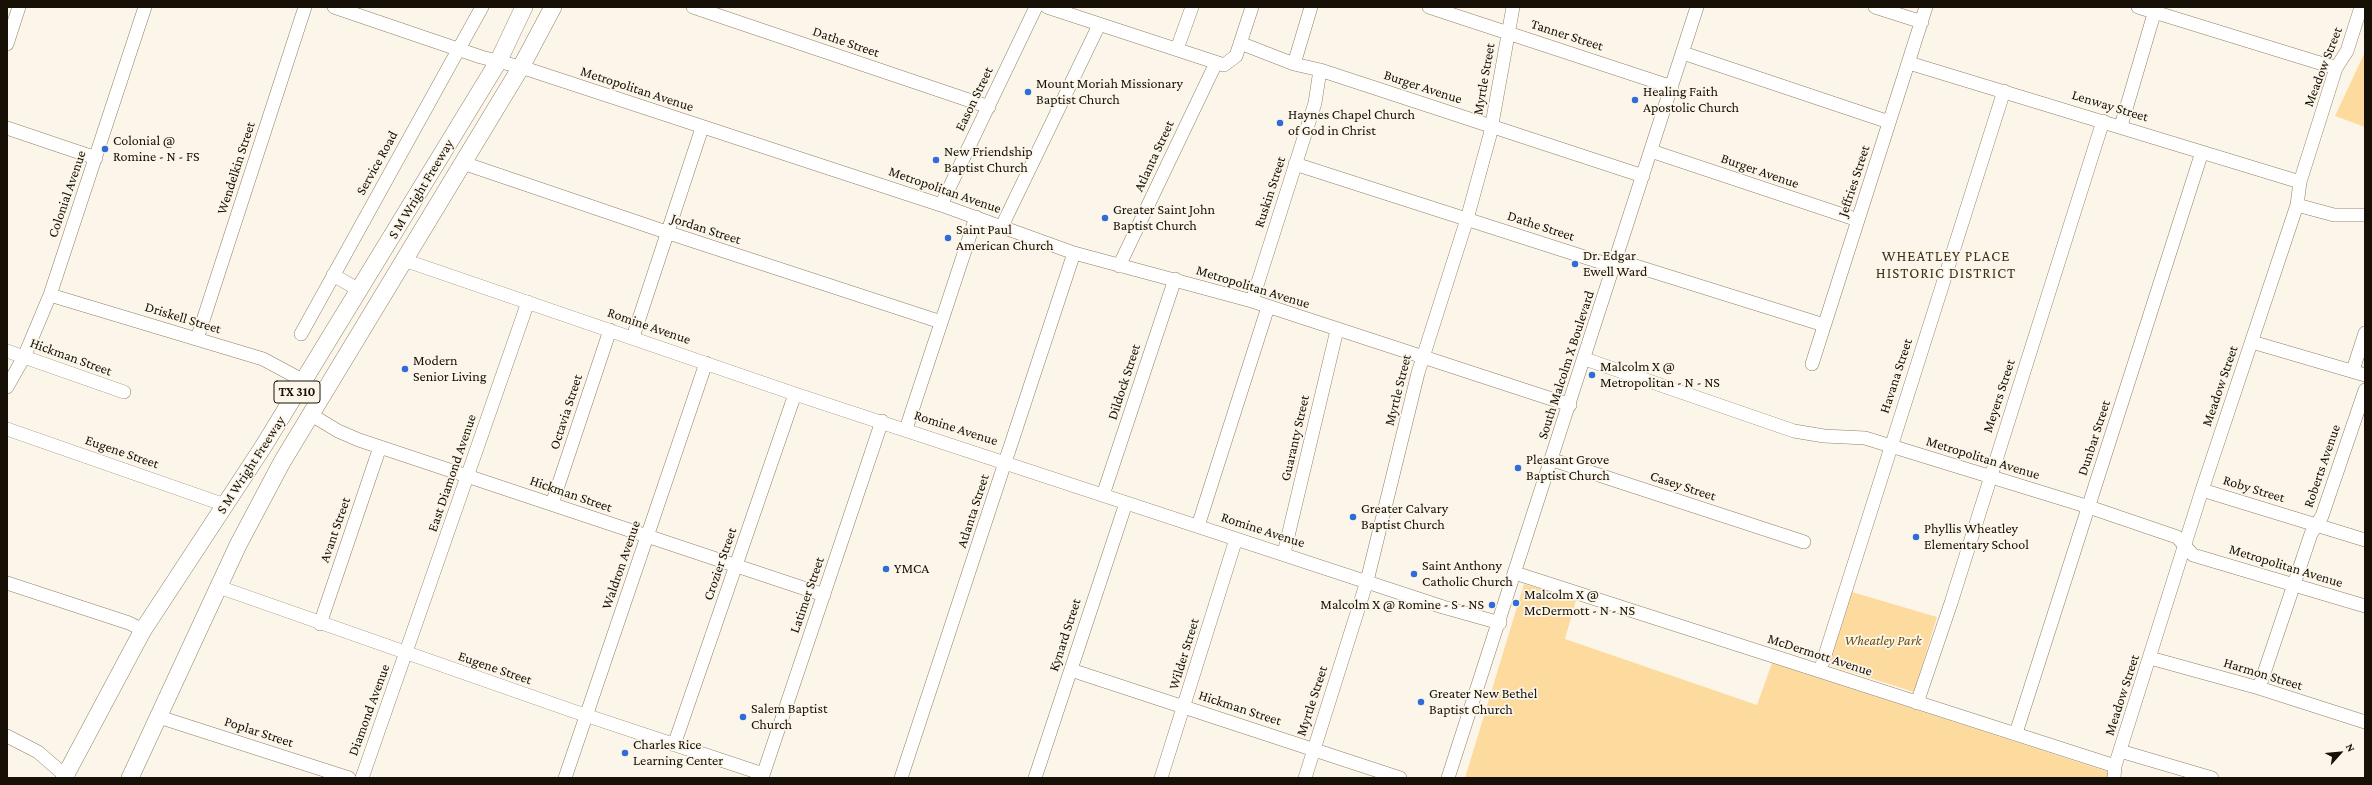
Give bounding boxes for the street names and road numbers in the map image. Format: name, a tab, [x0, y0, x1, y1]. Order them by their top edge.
street label: Tanner Street	[1529, 15, 1605, 55]
street label: Dathe Street	[810, 23, 882, 61]
street label: Meadow Street	[2300, 25, 2346, 109]
street label: Myrtle Street	[1469, 42, 1499, 116]
street label: Metropolitan Avenue	[578, 63, 696, 115]
street label: Eason Street	[951, 64, 997, 134]
street label: Burger Avenue	[1382, 66, 1464, 108]
street label: Lenway Street	[2070, 86, 2150, 126]
street label: Atlanta Street	[1130, 118, 1178, 194]
street label: Wendelkin Street	[213, 120, 259, 216]
street label: Service Road	[353, 128, 401, 198]
street label: S M Wright Freeway	[385, 136, 457, 242]
street label: Jeffries Street	[1835, 143, 1873, 219]
street label: Colonial Avenue	[44, 148, 90, 240]
street label: Burger Avenue	[1719, 150, 1801, 192]
street label: Ruskin Street	[1251, 154, 1289, 230]
street label: Metropolitan Avenue	[886, 163, 1004, 217]
street label: Dathe Street	[1505, 207, 1577, 245]
street label: Jordan Street	[669, 210, 743, 248]
street label: Metropolitan Avenue	[1194, 262, 1312, 312]
street label: South Malcolm X Boulevard	[1534, 289, 1598, 441]
street label: Driskell Street	[143, 298, 223, 338]
street label: Romine Avenue	[605, 304, 693, 348]
street label: Hickman Street	[28, 334, 114, 380]
street label: Havana Street	[1876, 336, 1916, 416]
street label: Dildock Street	[1104, 342, 1144, 422]
street label: Meadow Street	[2198, 343, 2242, 429]
street label: Myrtle Street	[1381, 353, 1415, 427]
street label: Meyers Street	[1979, 357, 2019, 435]
street label: Octavia Street	[546, 372, 586, 452]
road number: TX 310	[274, 381, 320, 403]
street label: Guaranty Street	[1277, 393, 1313, 483]
street label: Dunbar Street	[2074, 398, 2114, 478]
street label: Romine Avenue	[912, 407, 1000, 449]
street label: East Diamond Avenue	[424, 412, 480, 534]
street label: S M Wright Freeway	[213, 413, 289, 517]
street label: Roberts Avenue	[2300, 422, 2344, 510]
street label: Eugene Street	[83, 432, 161, 472]
street label: Metropolitan Avenue	[1924, 433, 2042, 483]
street label: Casey Street	[1648, 467, 1718, 505]
street label: Hickman Street	[528, 472, 614, 516]
street label: Atlanta Street	[953, 472, 993, 550]
street label: Roby Street	[2221, 472, 2287, 506]
street label: Avant Street	[316, 495, 354, 565]
street label: Romine Avenue	[1219, 509, 1307, 551]
street label: Waldron Avenue	[598, 518, 644, 612]
street label: Crozier Street	[700, 525, 740, 603]
street label: Metropolitan Avenue	[2227, 541, 2345, 591]
street label: Latimer Street	[786, 555, 828, 635]
street label: Kynard Street	[1045, 597, 1085, 673]
street label: Wilder Street	[1165, 616, 1203, 692]
street label: McDermott Avenue	[1765, 630, 1875, 680]
street label: Eugene Street	[456, 648, 534, 688]
street label: Meadow Street	[2101, 652, 2143, 738]
street label: Harmon Street	[2221, 654, 2305, 694]
street label: Diamond Avenue	[345, 662, 393, 758]
street label: Myrtle Street	[1293, 664, 1331, 738]
street label: Hickman Street	[1197, 687, 1283, 729]
street label: Poplar Street	[222, 713, 296, 751]

